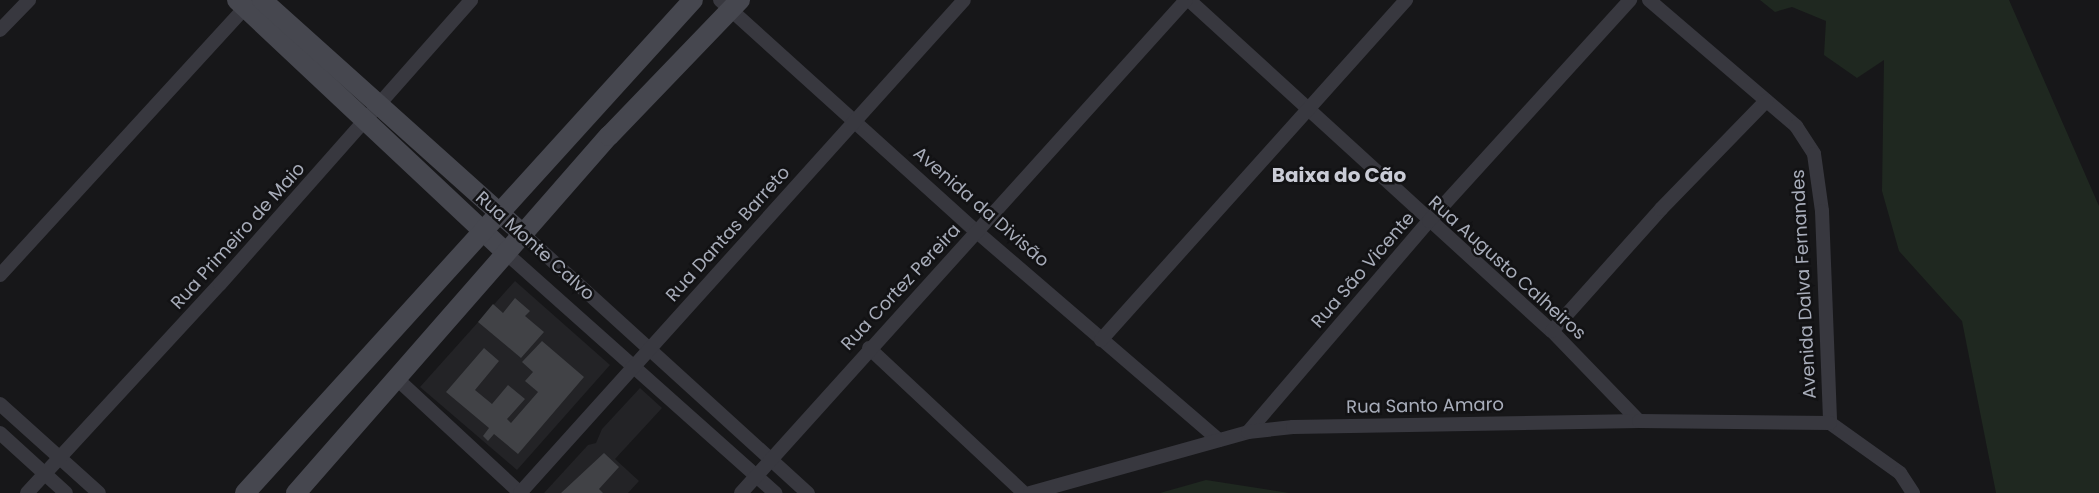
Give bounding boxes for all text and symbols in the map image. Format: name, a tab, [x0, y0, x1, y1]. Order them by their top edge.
street label: Avenida da Divisão	[909, 142, 1053, 272]
street label: Rua Primeiro de Maio	[166, 158, 310, 314]
street label: Rua Dantas Barreto	[662, 162, 794, 306]
district label: Baixa do Cão	[1272, 163, 1406, 187]
street label: Avenida Dalva Fernandes	[1787, 169, 1821, 399]
street label: Rua Monte Calvo	[471, 187, 599, 305]
street label: Rua Augusto Calheiros	[1424, 192, 1590, 344]
street label: Rua São Vicente	[1307, 208, 1419, 332]
street label: Rua Cortez Pereira	[837, 219, 965, 355]
street label: Rua Santo Amaro	[1346, 394, 1504, 418]

